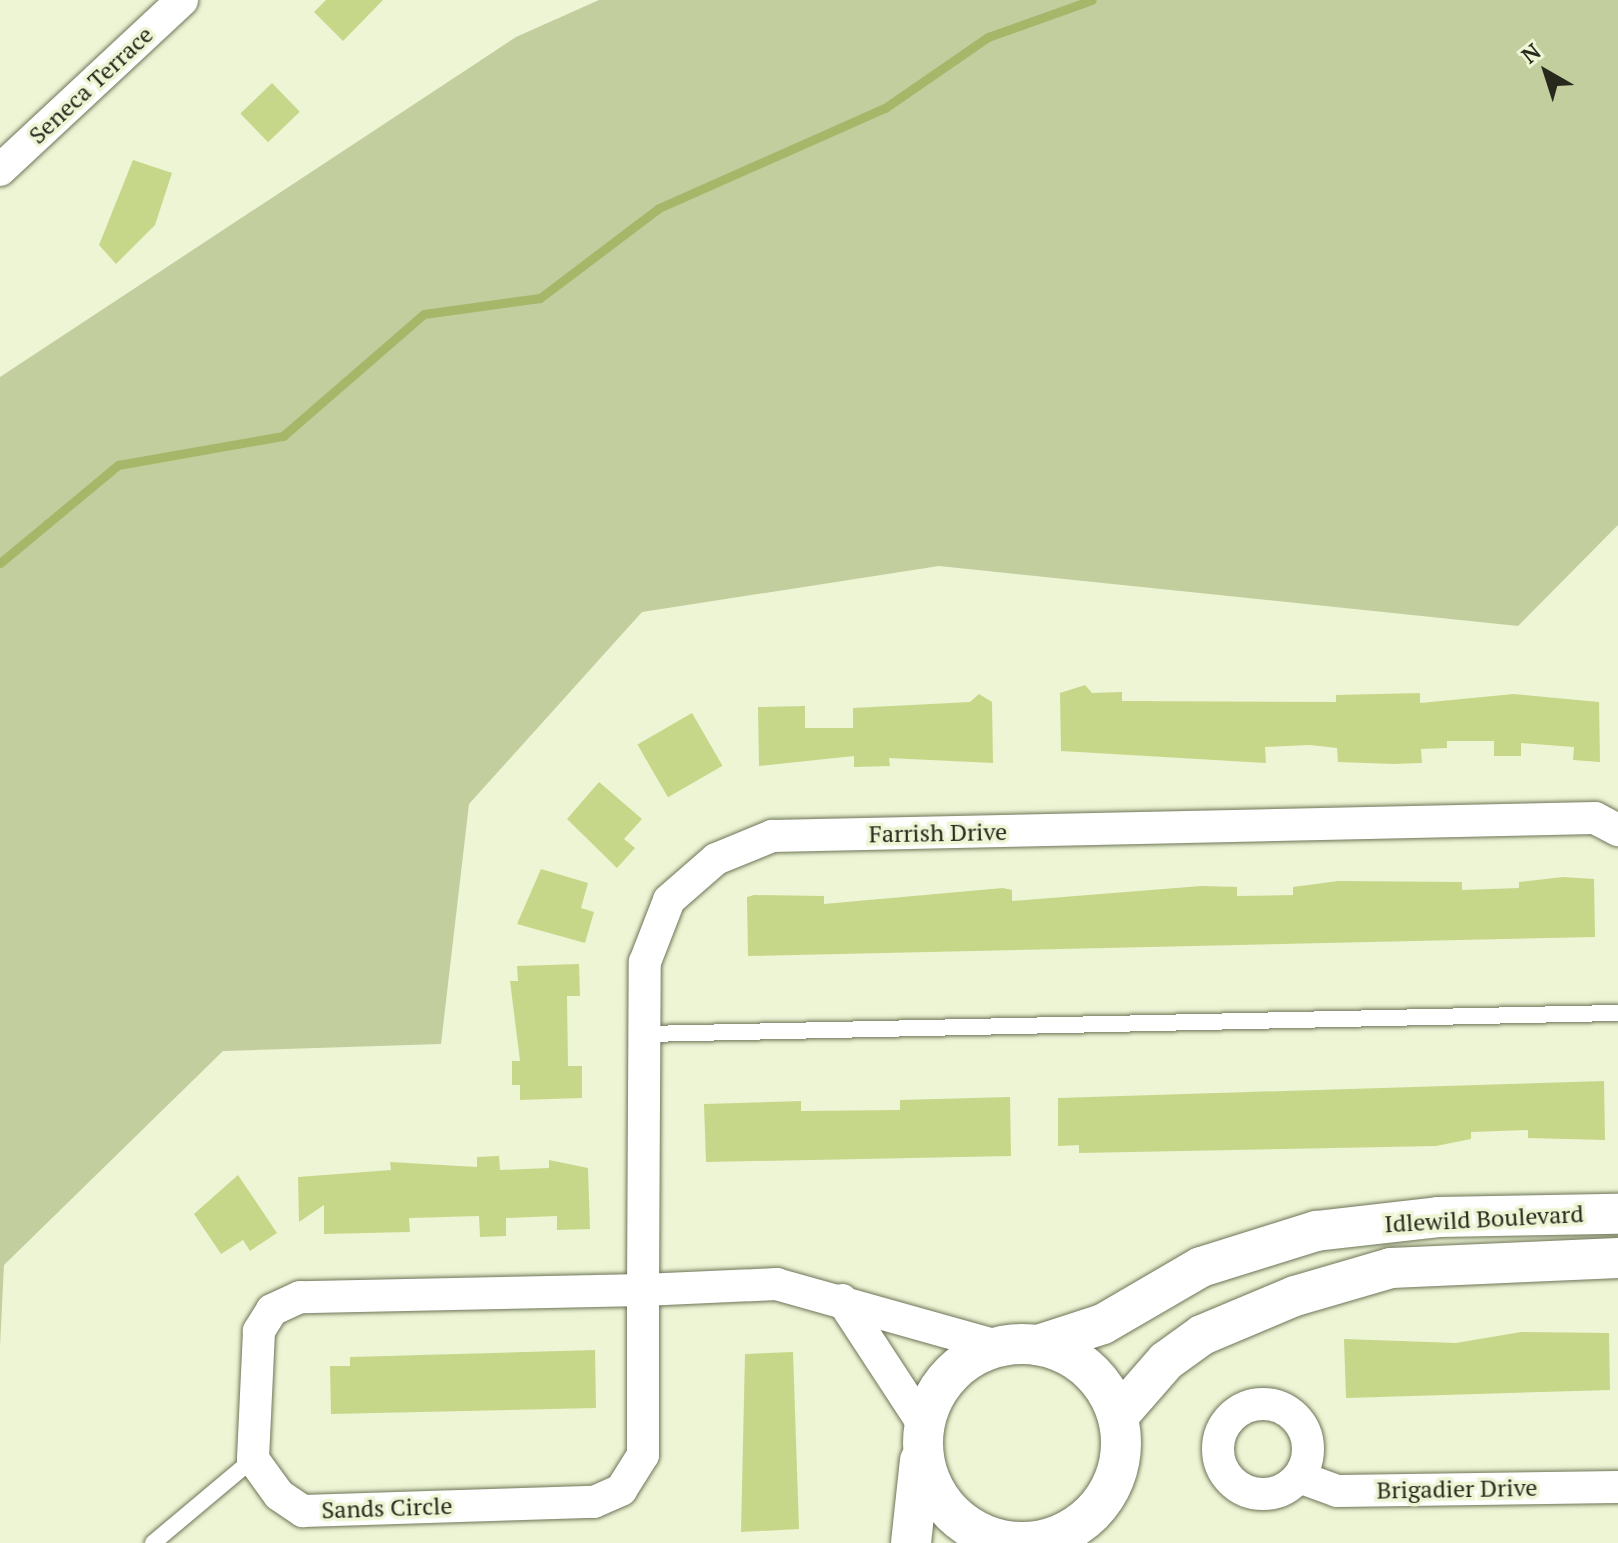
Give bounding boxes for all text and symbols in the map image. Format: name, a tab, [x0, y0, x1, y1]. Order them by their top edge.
street label: Seneca Terrace	[23, 20, 159, 150]
north arrow	[1506, 32, 1586, 112]
text: N	[1515, 36, 1546, 69]
street label: Farrish Drive	[869, 817, 1007, 849]
street label: Idlewild Boulevard	[1384, 1199, 1584, 1239]
street label: Brigadier Drive	[1376, 1473, 1538, 1505]
street label: Sands Circle	[321, 1491, 453, 1525]

